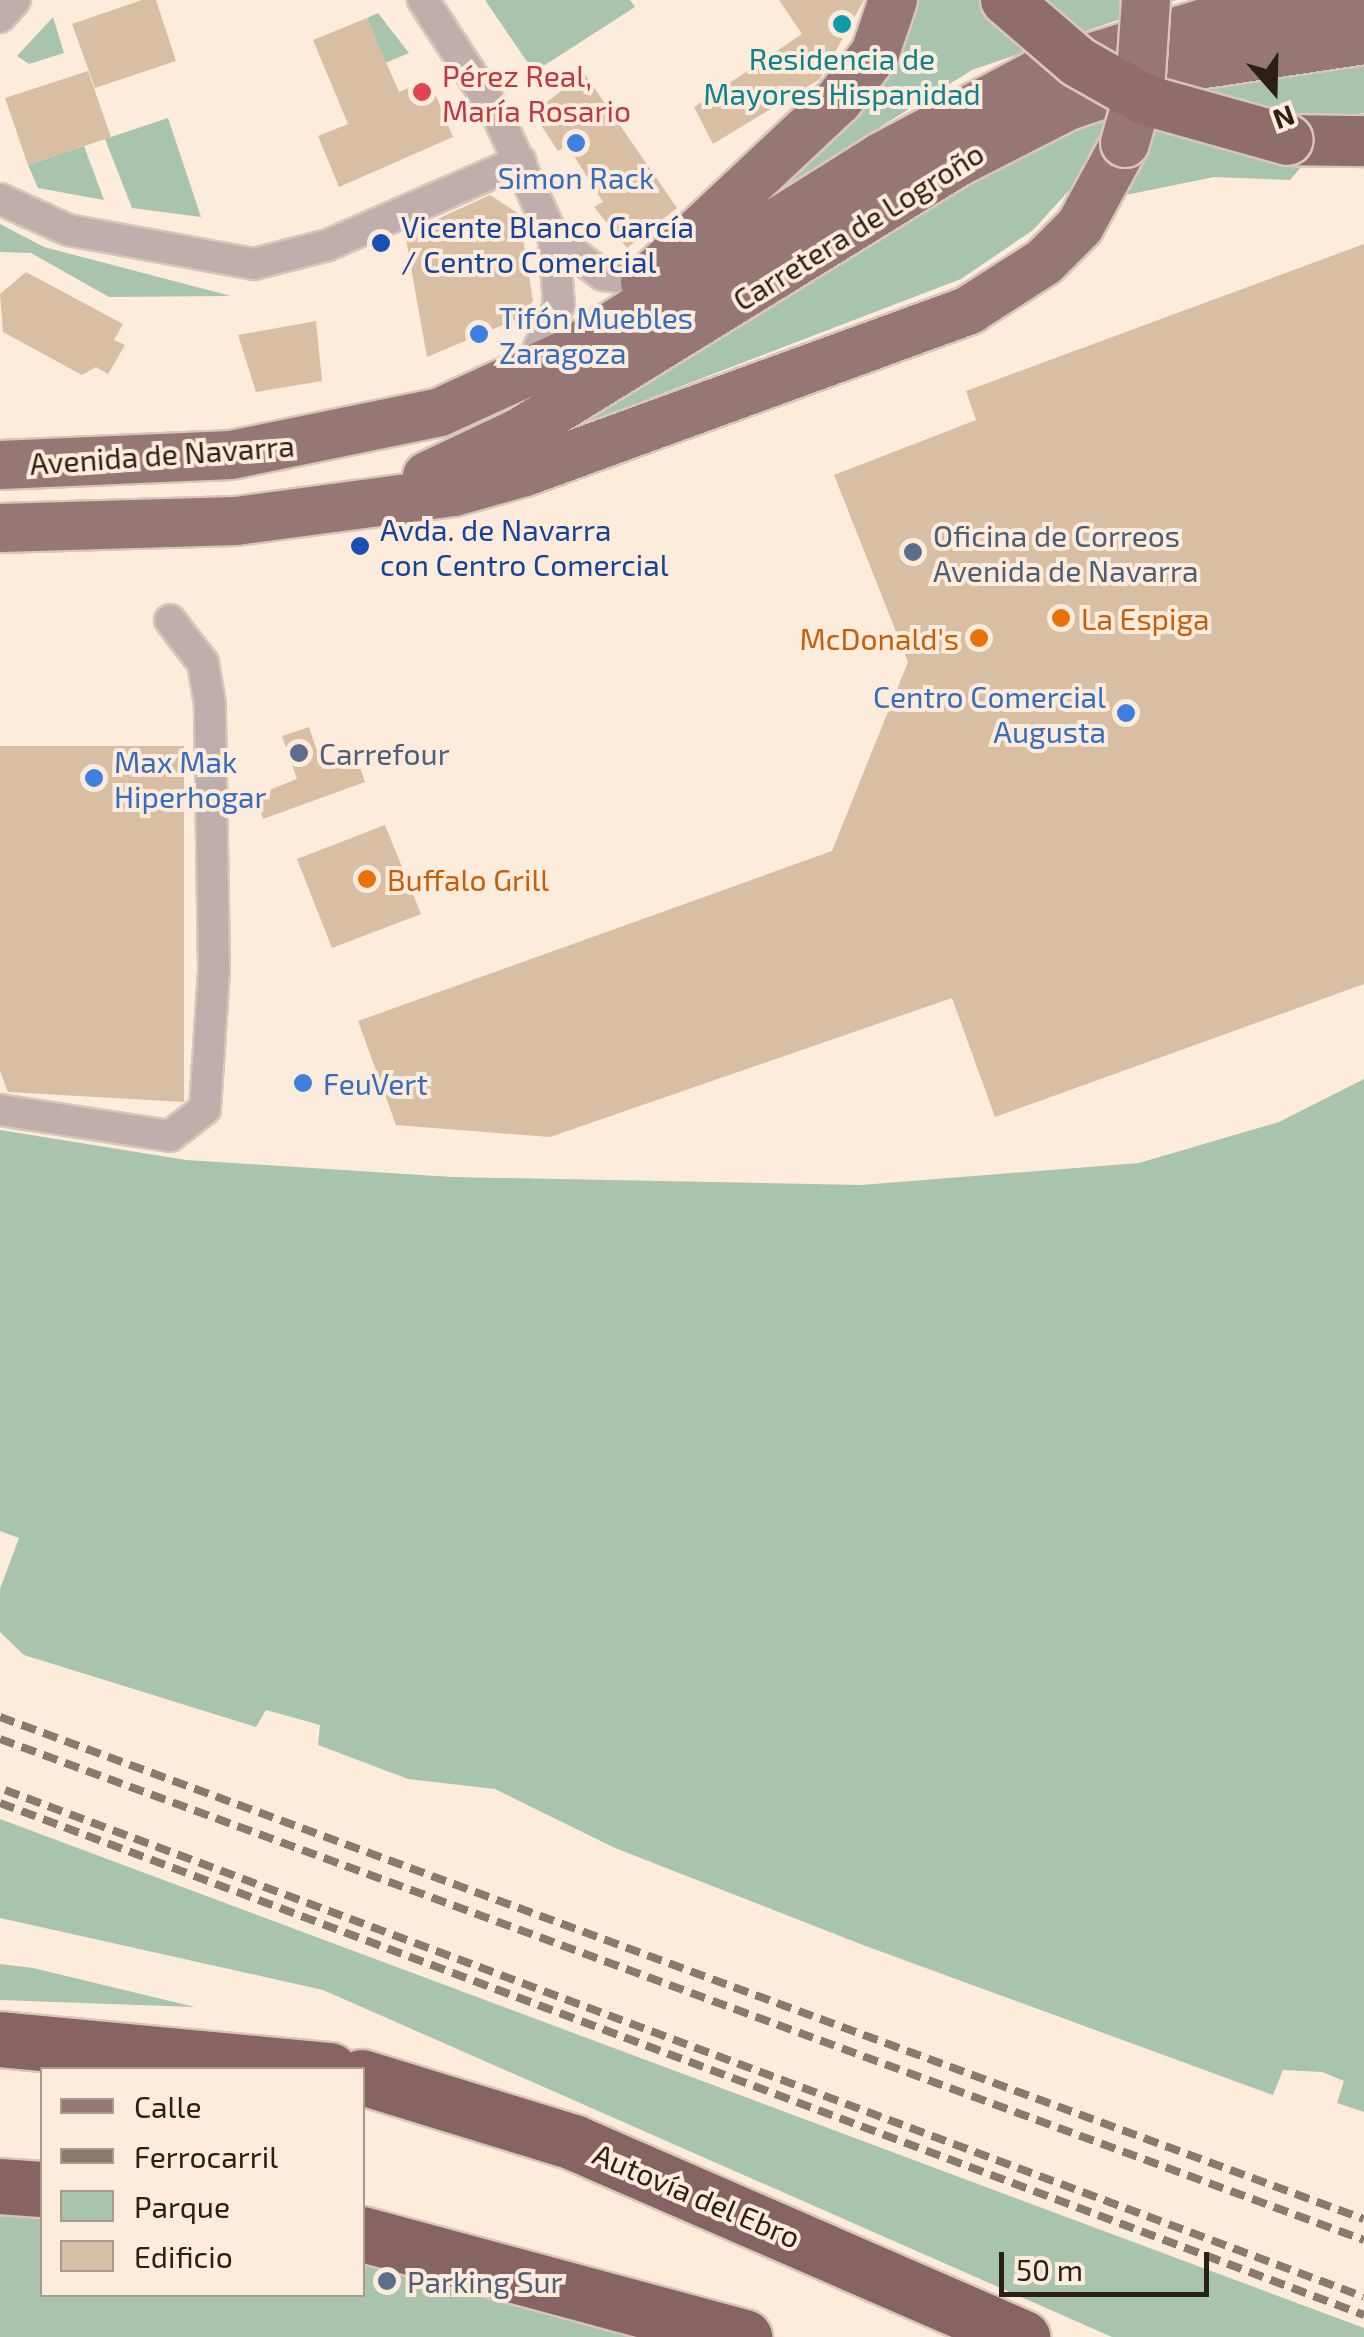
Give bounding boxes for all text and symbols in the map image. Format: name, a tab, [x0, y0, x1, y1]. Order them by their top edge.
marker: Residencia de Mayores Hispanidad	[831, 13, 853, 35]
place label: Residencia de Mayores Hispanidad	[703, 40, 981, 110]
north arrow	[1224, 40, 1324, 140]
place label: Pérez Real, María Rosario	[442, 57, 631, 128]
marker: Pérez Real, María Rosario	[411, 81, 433, 103]
text: N	[1269, 99, 1300, 138]
marker: Simon Rack	[565, 132, 587, 154]
street label: Carretera de Logroño	[726, 134, 990, 318]
place label: Simon Rack	[498, 159, 654, 195]
place label: Vicente Blanco García / Centro Comercial	[401, 208, 694, 278]
marker: Vicente Blanco García / Centro Comercial	[370, 232, 392, 254]
place label: Tifón Muebles Zaragoza	[499, 299, 693, 370]
marker: Tifón Muebles Zaragoza	[468, 323, 490, 345]
street label: Avenida de Navarra	[28, 427, 296, 481]
place label: Avda. de Navarra con Centro Comercial	[380, 511, 669, 582]
place label: Oficina de Correos Avenida de Navarra	[933, 517, 1198, 588]
marker: Avda. de Navarra con Centro Comercial	[349, 535, 371, 557]
marker: Oficina de Correos Avenida de Navarra	[902, 541, 924, 563]
place label: La Espiga	[1081, 600, 1210, 636]
marker: La Espiga	[1050, 607, 1072, 629]
place label: McDonald's	[800, 620, 959, 656]
marker: McDonald's	[968, 627, 990, 649]
place label: Centro Comercial Augusta	[873, 678, 1106, 748]
marker: Centro Comercial Augusta	[1115, 702, 1137, 724]
place label: Carrefour	[319, 735, 450, 771]
marker: Carrefour	[288, 742, 310, 764]
place label: Max Mak Hiperhogar	[114, 743, 267, 814]
marker: Max Mak Hiperhogar	[83, 767, 105, 789]
place label: Buffalo Grill	[387, 861, 549, 897]
marker: Buffalo Grill	[356, 868, 378, 890]
place label: FeuVert	[323, 1065, 428, 1101]
marker: FeuVert	[292, 1072, 314, 1094]
legend	[40, 2067, 365, 2297]
text: Calle	[134, 2088, 202, 2124]
street label: Autovía del Ebro	[588, 2135, 806, 2255]
text: Ferrocarril	[134, 2138, 278, 2174]
text: Parque	[134, 2188, 230, 2224]
scale bar	[1004, 2232, 1214, 2294]
text: Edificio	[134, 2238, 233, 2274]
text: 50 m	[1016, 2251, 1083, 2287]
place label: Parking Sur	[407, 2263, 563, 2299]
marker: Parking Sur	[376, 2270, 398, 2292]

